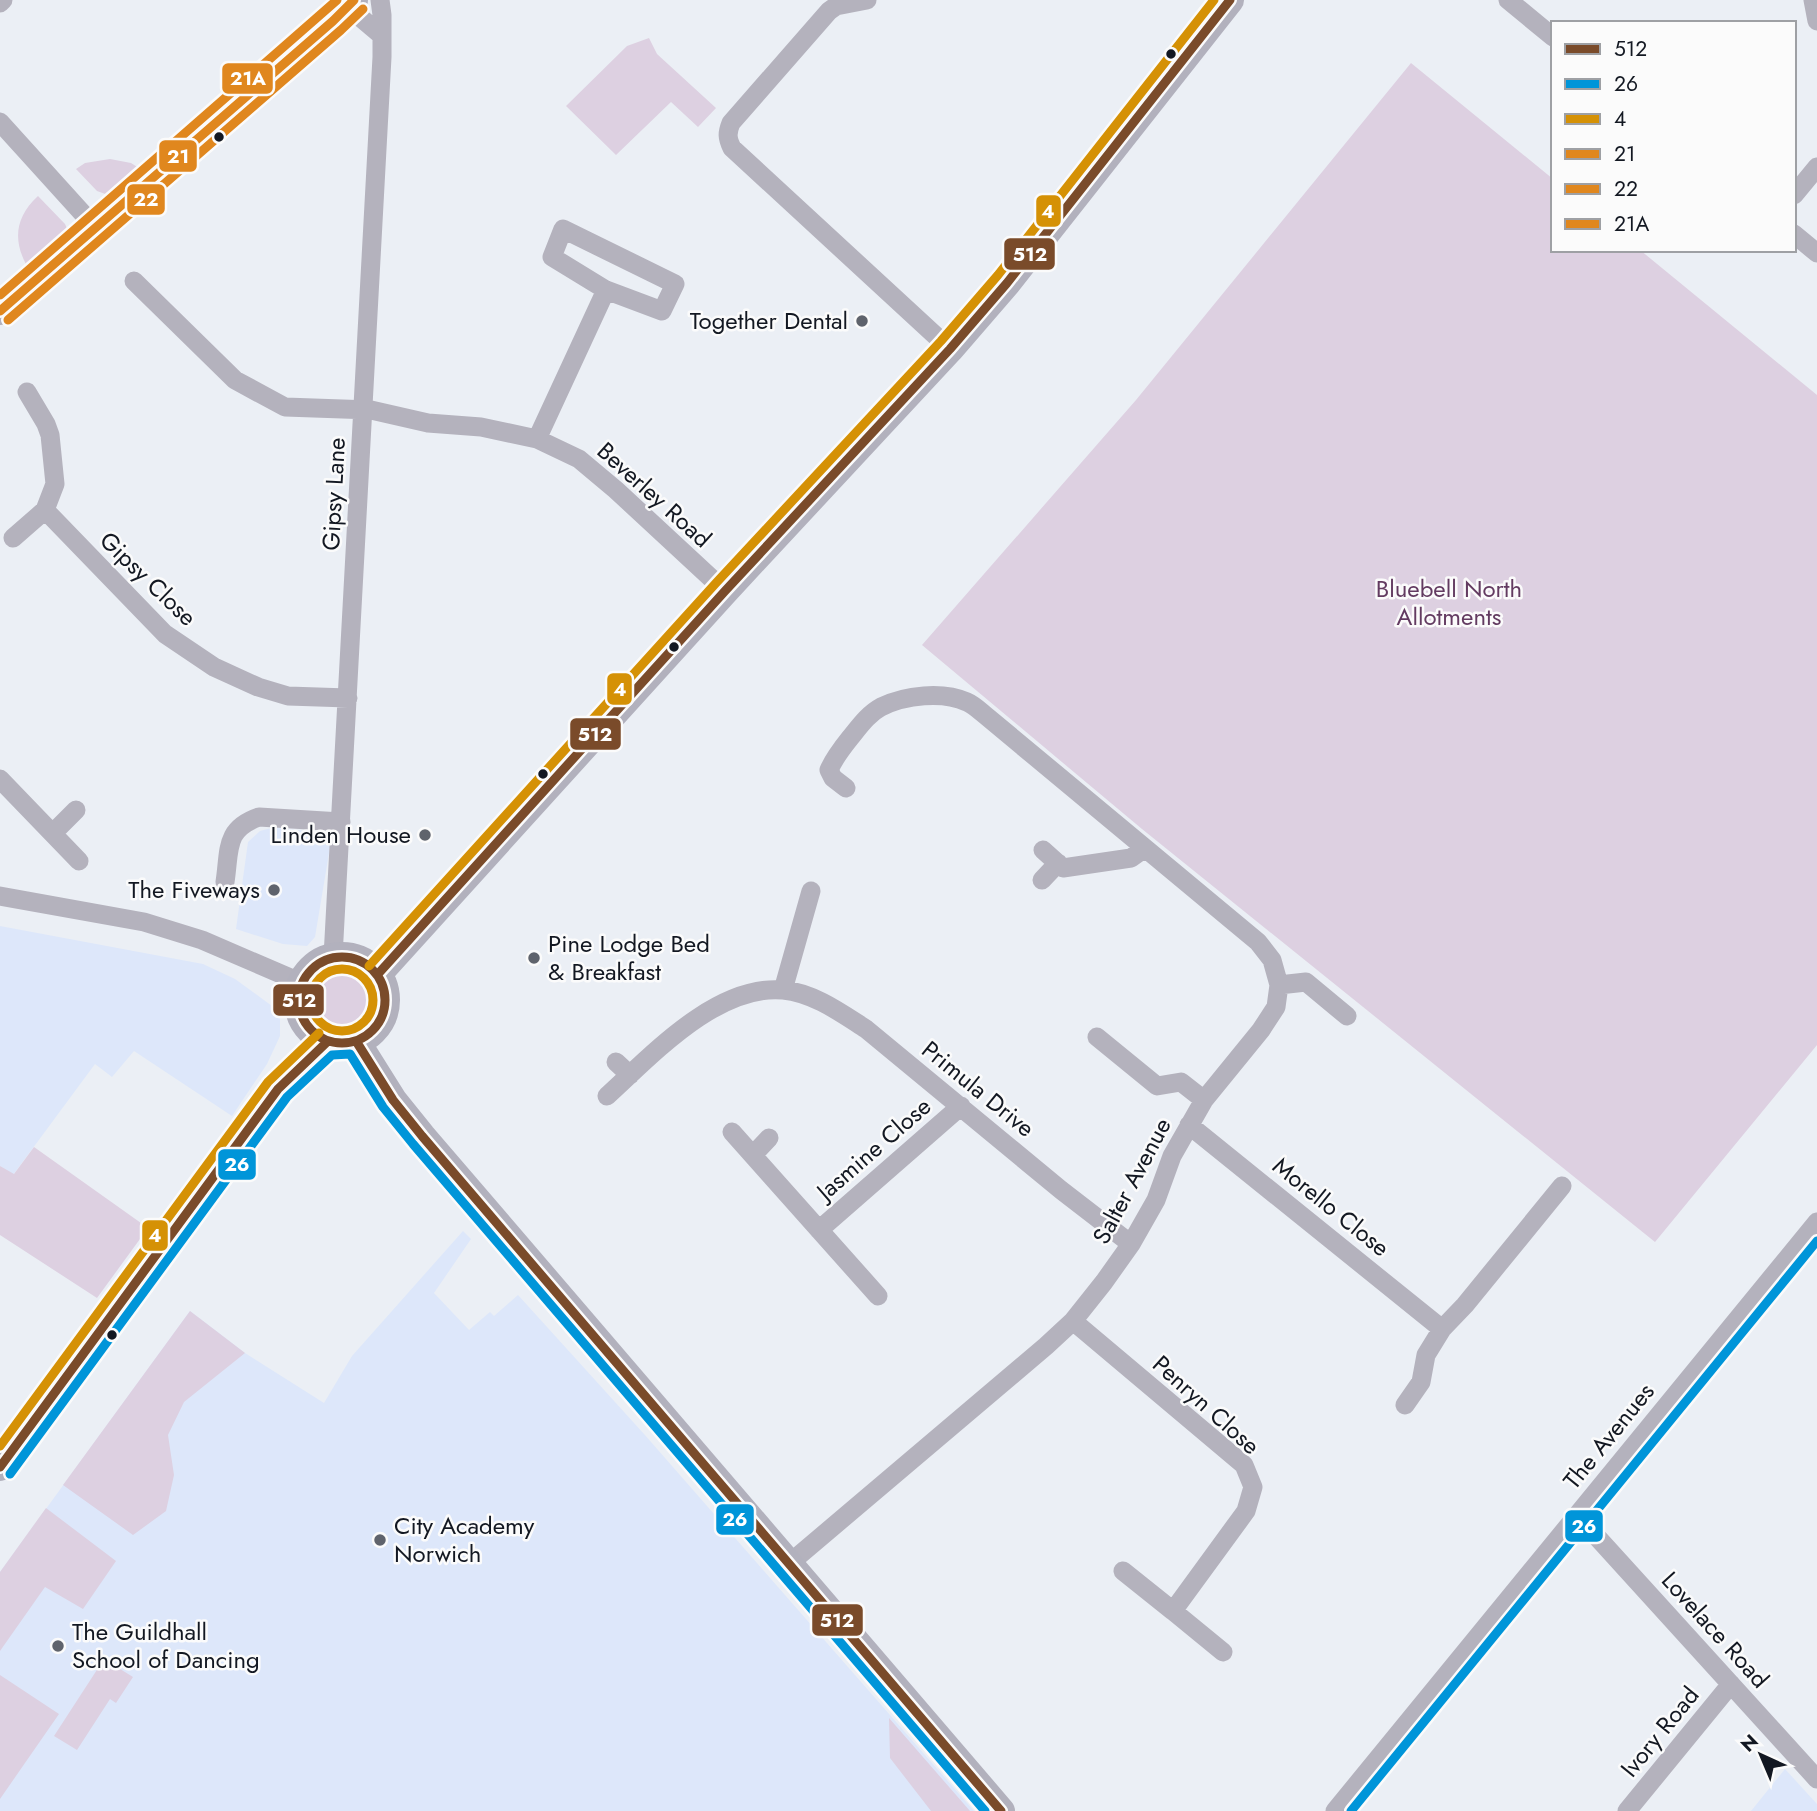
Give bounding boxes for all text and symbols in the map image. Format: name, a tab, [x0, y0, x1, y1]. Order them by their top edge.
legend	[1551, 21, 1796, 252]
text: 512	[1614, 34, 1647, 64]
unlabelled marker	[1164, 47, 1178, 61]
line badge: 21A	[221, 62, 274, 95]
text: 21A	[230, 65, 266, 92]
text: 26	[1614, 69, 1638, 99]
text: 4	[1614, 104, 1626, 134]
unlabelled marker	[212, 130, 226, 144]
line badge: 21	[158, 139, 198, 173]
text: 21	[1614, 139, 1635, 169]
text: 21	[167, 143, 189, 170]
text: 22	[1614, 174, 1638, 204]
line badge: 22	[126, 183, 166, 216]
text: 22	[134, 186, 158, 213]
line badge: 4	[1035, 194, 1062, 228]
text: 4	[1041, 198, 1055, 225]
text: 21A	[1614, 209, 1649, 239]
line badge: 512	[1003, 237, 1056, 271]
text: 512	[1013, 241, 1047, 268]
place label: Together Dental	[690, 303, 848, 338]
marker: Together Dental	[854, 313, 870, 329]
street label: Beverley Road	[589, 434, 719, 556]
street label: Gipsy Lane	[313, 437, 354, 551]
street label: Gipsy Close	[92, 523, 205, 634]
park label: Bluebell North Allotments	[1376, 571, 1522, 634]
unlabelled marker	[667, 640, 681, 654]
line badge: 4	[606, 672, 633, 706]
text: 4	[613, 676, 627, 703]
line badge: 512	[569, 717, 622, 751]
text: 512	[578, 721, 612, 748]
unlabelled marker	[536, 767, 550, 781]
place label: Linden House	[271, 817, 411, 852]
marker: Linden House	[417, 827, 433, 843]
place label: The Fiveways	[128, 872, 260, 907]
marker: The Fiveways	[266, 882, 282, 898]
place label: Pine Lodge Bed & Breakfast	[548, 926, 710, 989]
marker: Pine Lodge Bed & Breakfast	[526, 950, 542, 966]
line badge: 512	[272, 983, 325, 1017]
text: 512	[282, 987, 316, 1014]
street label: Primula Drive	[914, 1032, 1042, 1145]
street label: Jasmine Close	[807, 1089, 938, 1210]
street label: Salter Avenue	[1084, 1111, 1180, 1250]
line badge: 26	[217, 1148, 257, 1181]
street label: Morello Close	[1265, 1149, 1397, 1265]
text: 26	[224, 1151, 250, 1178]
line badge: 4	[141, 1219, 169, 1252]
text: 4	[148, 1222, 162, 1249]
unlabelled marker	[105, 1328, 119, 1342]
street label: Penryn Close	[1145, 1347, 1268, 1462]
street label: The Avenues	[1555, 1375, 1662, 1496]
line badge: 26	[715, 1503, 755, 1536]
text: 26	[722, 1506, 748, 1533]
place label: City Academy Norwich	[394, 1508, 535, 1571]
line badge: 26	[1564, 1509, 1604, 1543]
text: 26	[1571, 1513, 1597, 1540]
marker: City Academy Norwich	[372, 1532, 388, 1548]
street label: Lovelace Road	[1654, 1564, 1777, 1696]
line badge: 512	[811, 1603, 864, 1637]
text: 512	[820, 1607, 854, 1634]
place label: The Guildhall School of Dancing	[72, 1614, 260, 1677]
marker: The Guildhall School of Dancing	[50, 1638, 66, 1654]
street label: Ivory Road	[1612, 1679, 1707, 1785]
north arrow	[1726, 1720, 1796, 1790]
text: N	[1735, 1728, 1764, 1758]

